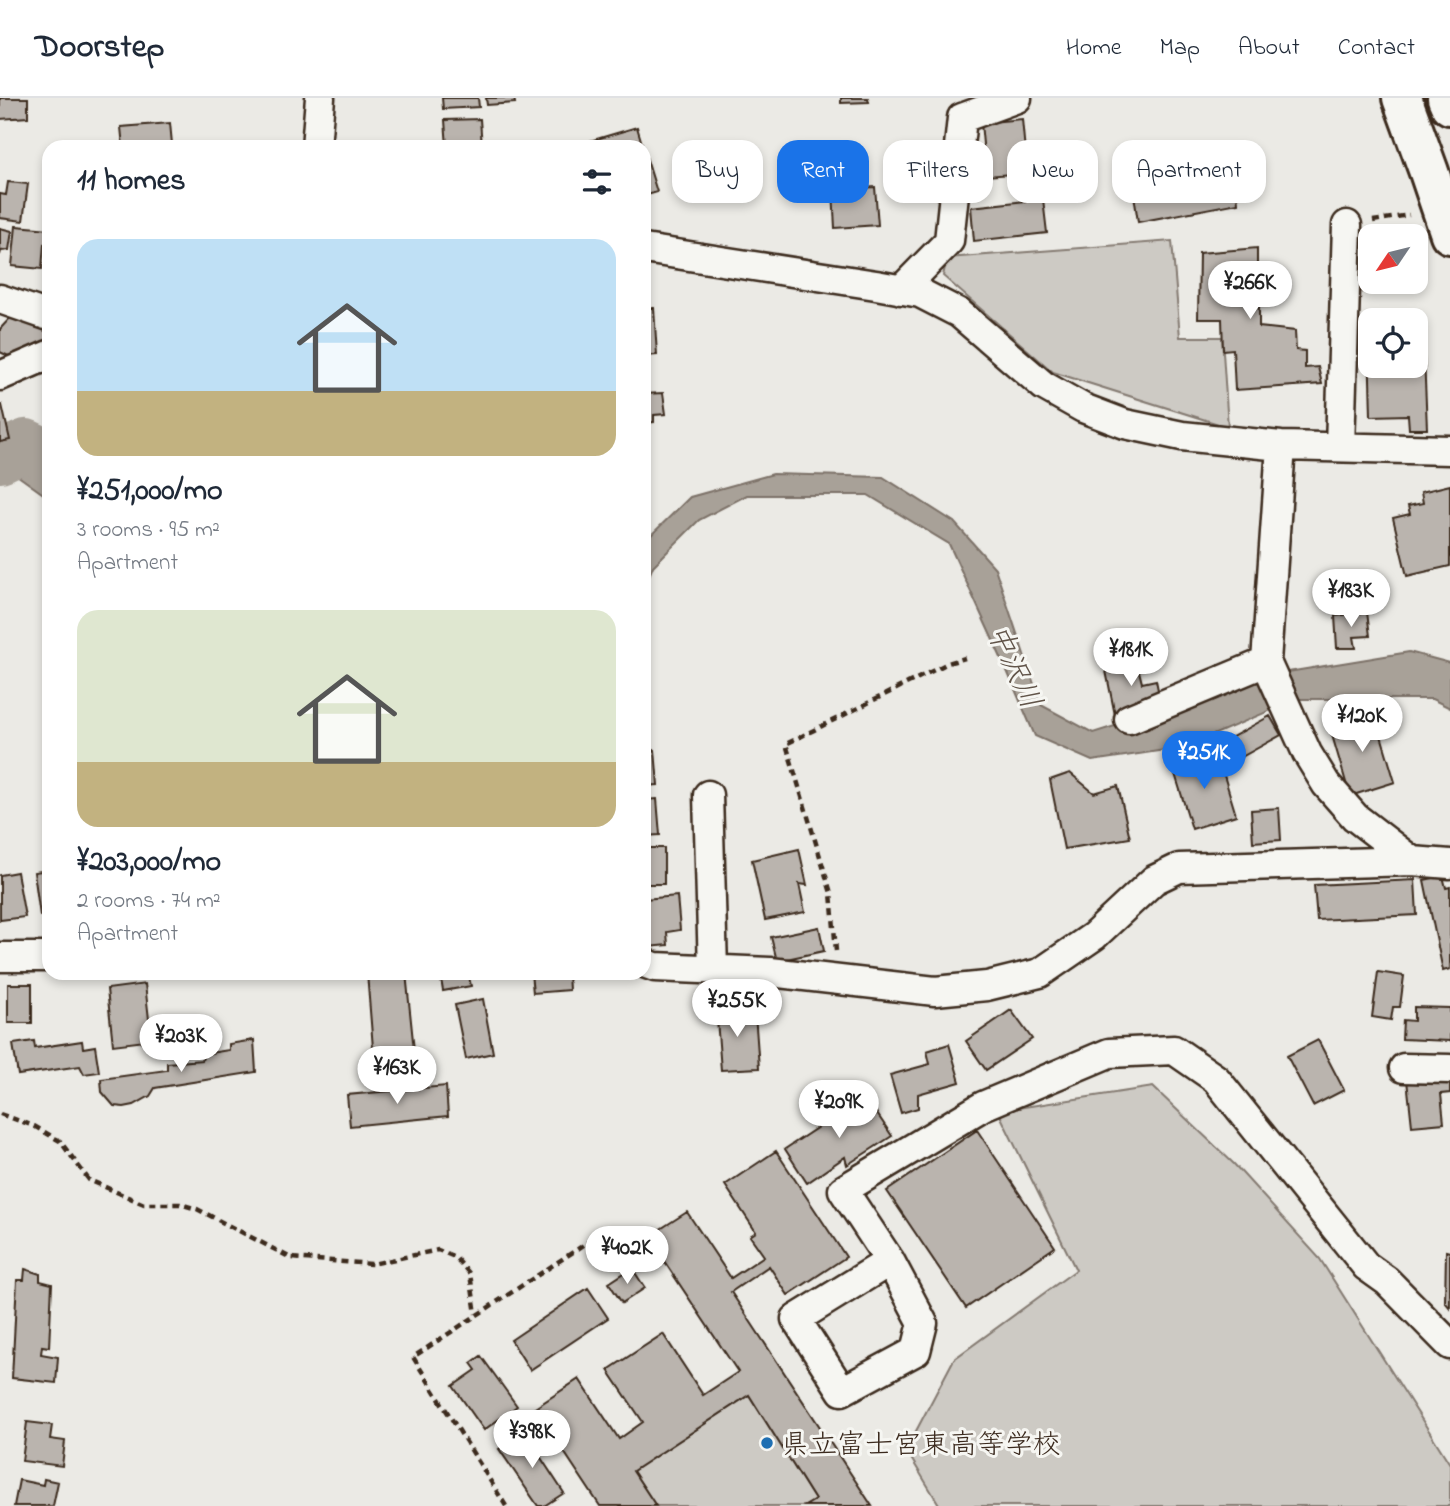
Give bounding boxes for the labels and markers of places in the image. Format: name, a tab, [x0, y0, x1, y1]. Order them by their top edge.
pin: ¥266K	[1201, 262, 1299, 321]
pin: ¥183K	[1302, 570, 1400, 629]
pin: ¥181K	[1082, 628, 1180, 688]
pin: ¥120K	[1313, 694, 1411, 754]
pin: ¥251K	[1155, 732, 1253, 791]
pin: ¥255K	[688, 979, 786, 1039]
pin: ¥203K	[132, 1014, 230, 1074]
pin: ¥163K	[348, 1046, 446, 1106]
pin: ¥209K	[790, 1080, 888, 1140]
pin: ¥402K	[578, 1226, 676, 1286]
pin: ¥398K	[483, 1410, 581, 1470]
place label: 県立富士宮東高等学校	[781, 1426, 1061, 1467]
marker: 県立富士宮東高等学校	[759, 1435, 775, 1451]

